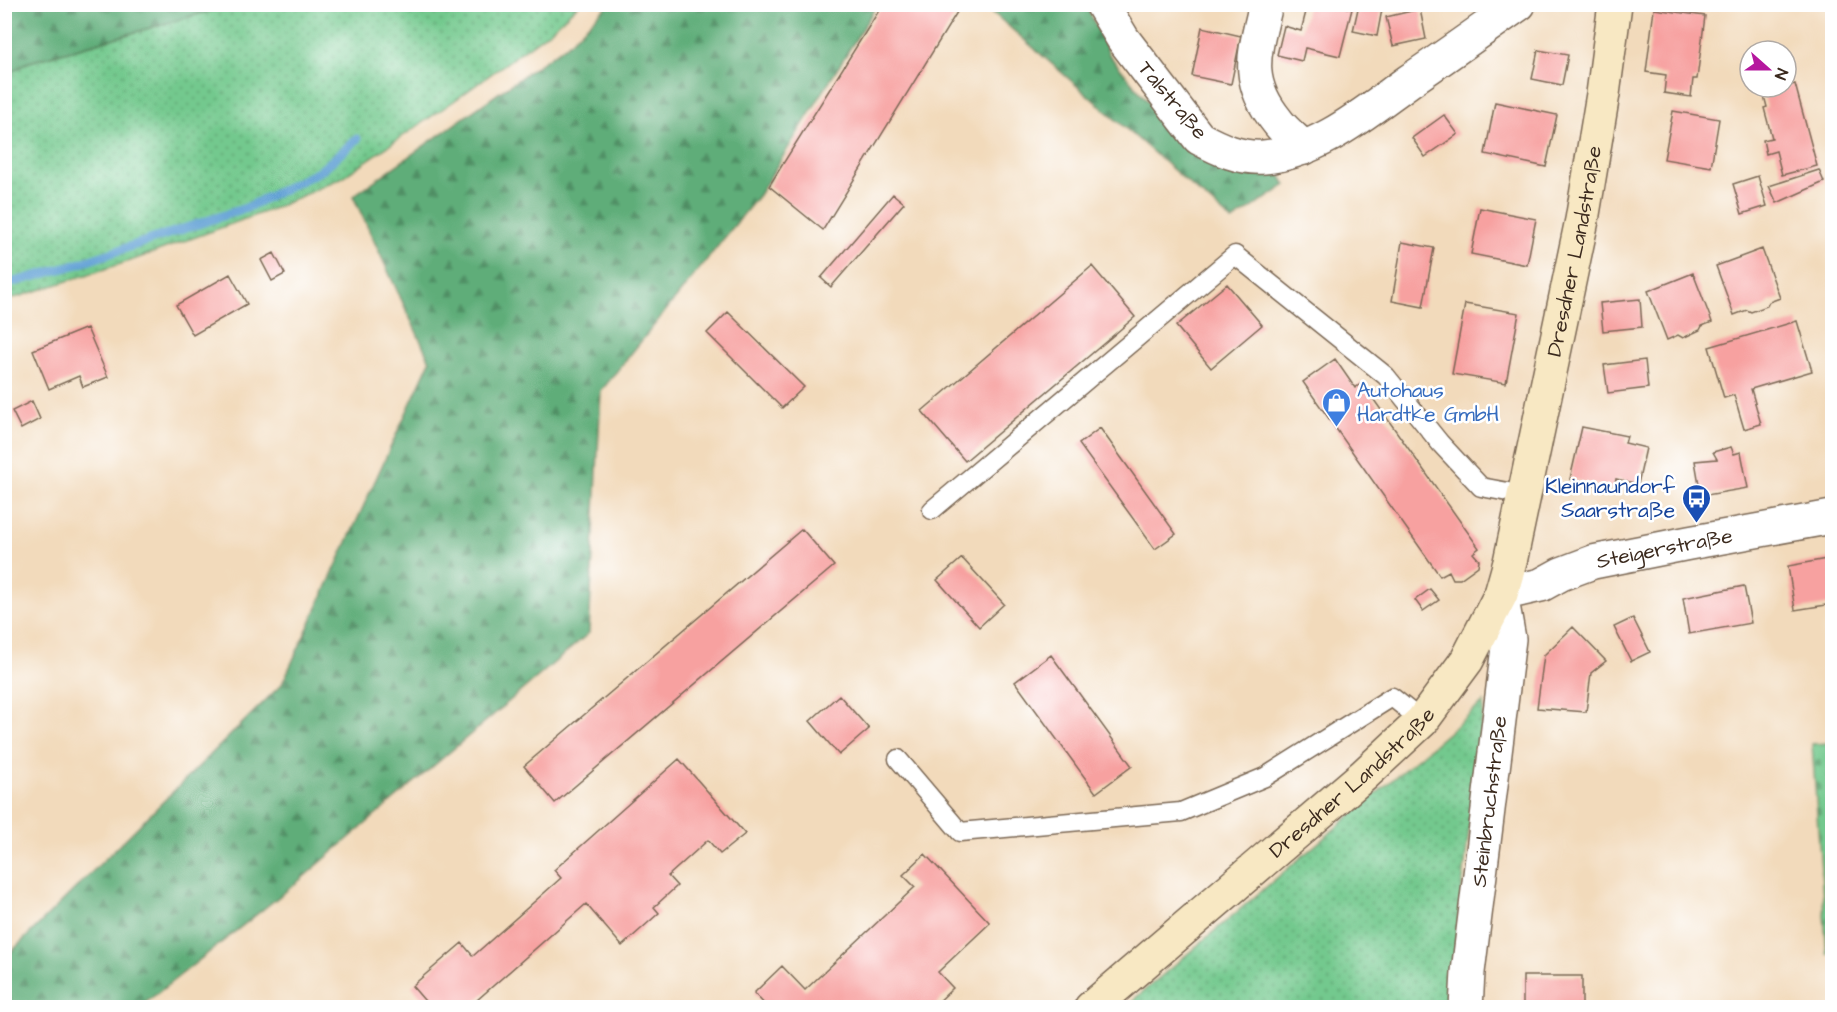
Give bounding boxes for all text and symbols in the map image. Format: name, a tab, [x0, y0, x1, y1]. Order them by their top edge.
north arrow	[1738, 39, 1798, 99]
street label: Talstraße	[1131, 55, 1214, 146]
text: N	[1769, 65, 1793, 83]
street label: Dresdner Landstraße	[1540, 144, 1609, 359]
place label: Autohaus Hardtke GmbH	[1357, 376, 1500, 429]
shop icon: Autohaus Hardtke GmbH	[1320, 386, 1352, 428]
place label: Kleinnaundorf Saarstraße	[1545, 472, 1676, 525]
bus stop icon: Kleinnaundorf Saarstraße	[1680, 482, 1712, 524]
street label: Steigerstraße	[1594, 521, 1735, 576]
street label: Dresdner Landstraße	[1263, 702, 1442, 865]
street label: Steinbruchstraße	[1465, 714, 1514, 889]

